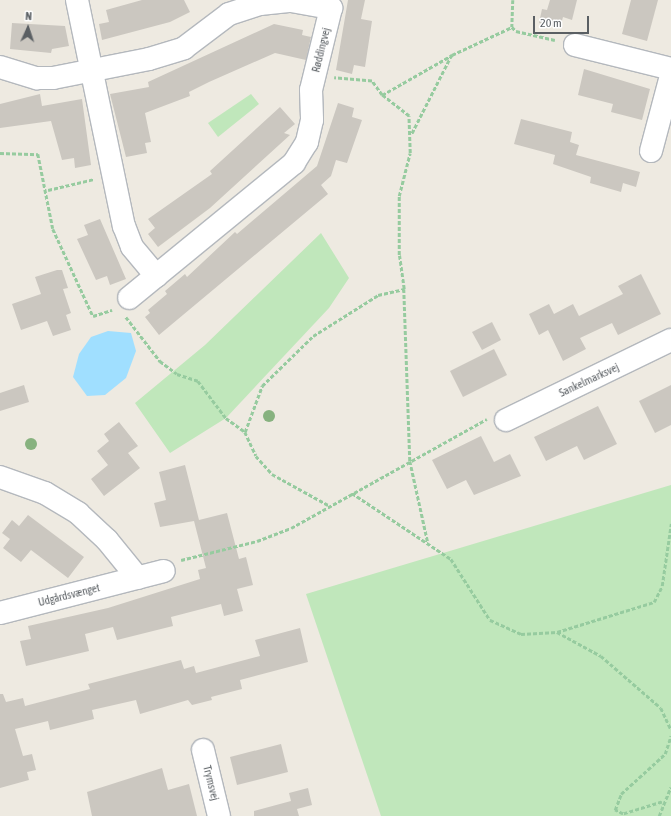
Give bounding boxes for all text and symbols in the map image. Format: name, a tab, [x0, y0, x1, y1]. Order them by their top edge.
north arrow	[8, 8, 48, 48]
scale bar	[535, 8, 591, 34]
text: N	[25, 10, 32, 22]
text: 20 m	[540, 16, 562, 30]
street label: Røddingvej	[309, 26, 333, 74]
street label: Sankelmarksvej	[557, 360, 621, 400]
street label: Udgårdsvænget	[37, 581, 101, 609]
street label: Trymsvej	[200, 764, 222, 802]

